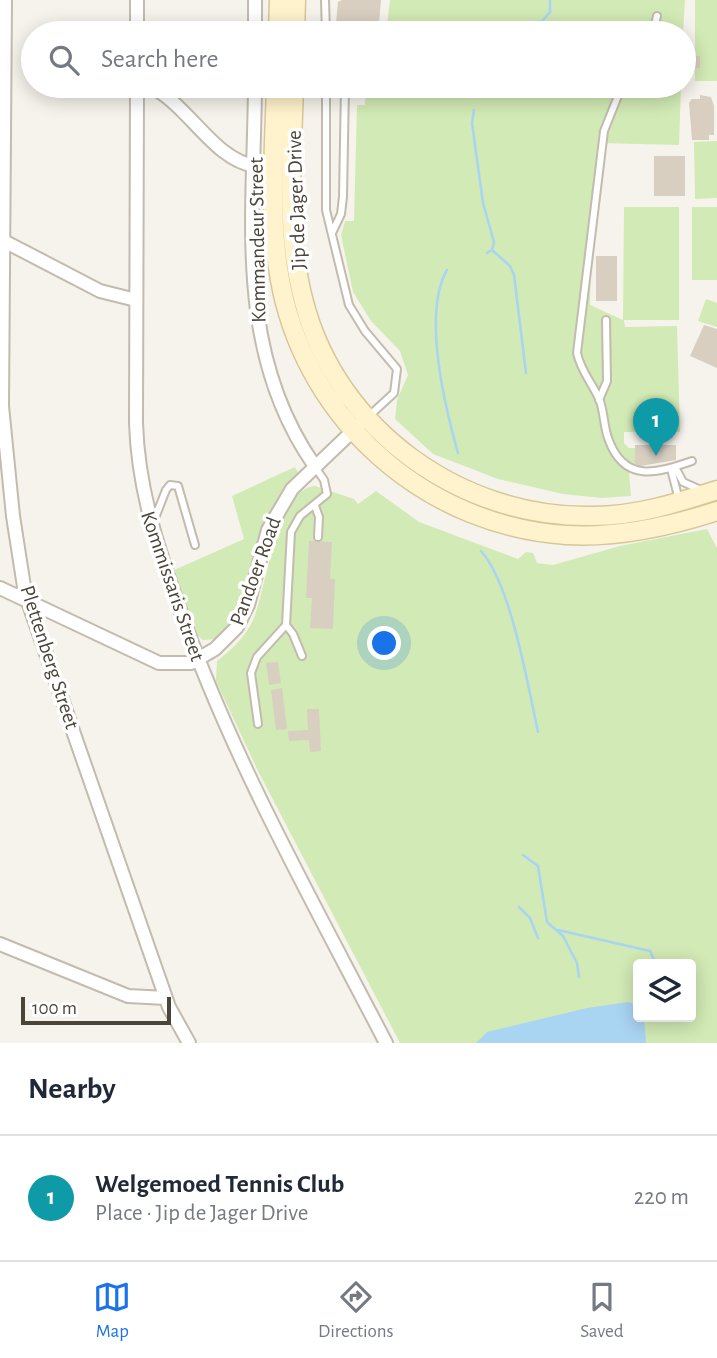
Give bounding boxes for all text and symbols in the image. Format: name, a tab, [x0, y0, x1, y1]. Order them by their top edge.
search box	[21, 21, 696, 98]
icon: search	[45, 41, 83, 79]
text: Search here	[101, 46, 219, 72]
street label: Jip de Jager Drive	[284, 130, 309, 270]
street label: Kommandeur Street	[246, 157, 269, 323]
pin: 1	[633, 398, 679, 456]
street label: Kommissaris Street	[137, 508, 208, 664]
street label: Pandoer Road	[226, 514, 285, 628]
street label: Plettenberg Street	[16, 583, 83, 732]
your location	[367, 626, 401, 660]
map controls	[633, 959, 696, 1022]
button: layers	[633, 959, 696, 1022]
scale bar	[21, 994, 172, 1026]
text: 100 m	[32, 999, 77, 1018]
text: Nearby	[28, 1074, 116, 1104]
text: Welgemoed Tennis Club	[95, 1171, 344, 1197]
text: 1	[47, 1186, 55, 1209]
text: 220 m	[634, 1186, 689, 1209]
text: Place · Jip de Jager Drive	[95, 1202, 308, 1225]
tab: Map	[93, 1278, 131, 1343]
tab: Directions	[318, 1278, 394, 1343]
tab: Saved	[580, 1278, 624, 1343]

